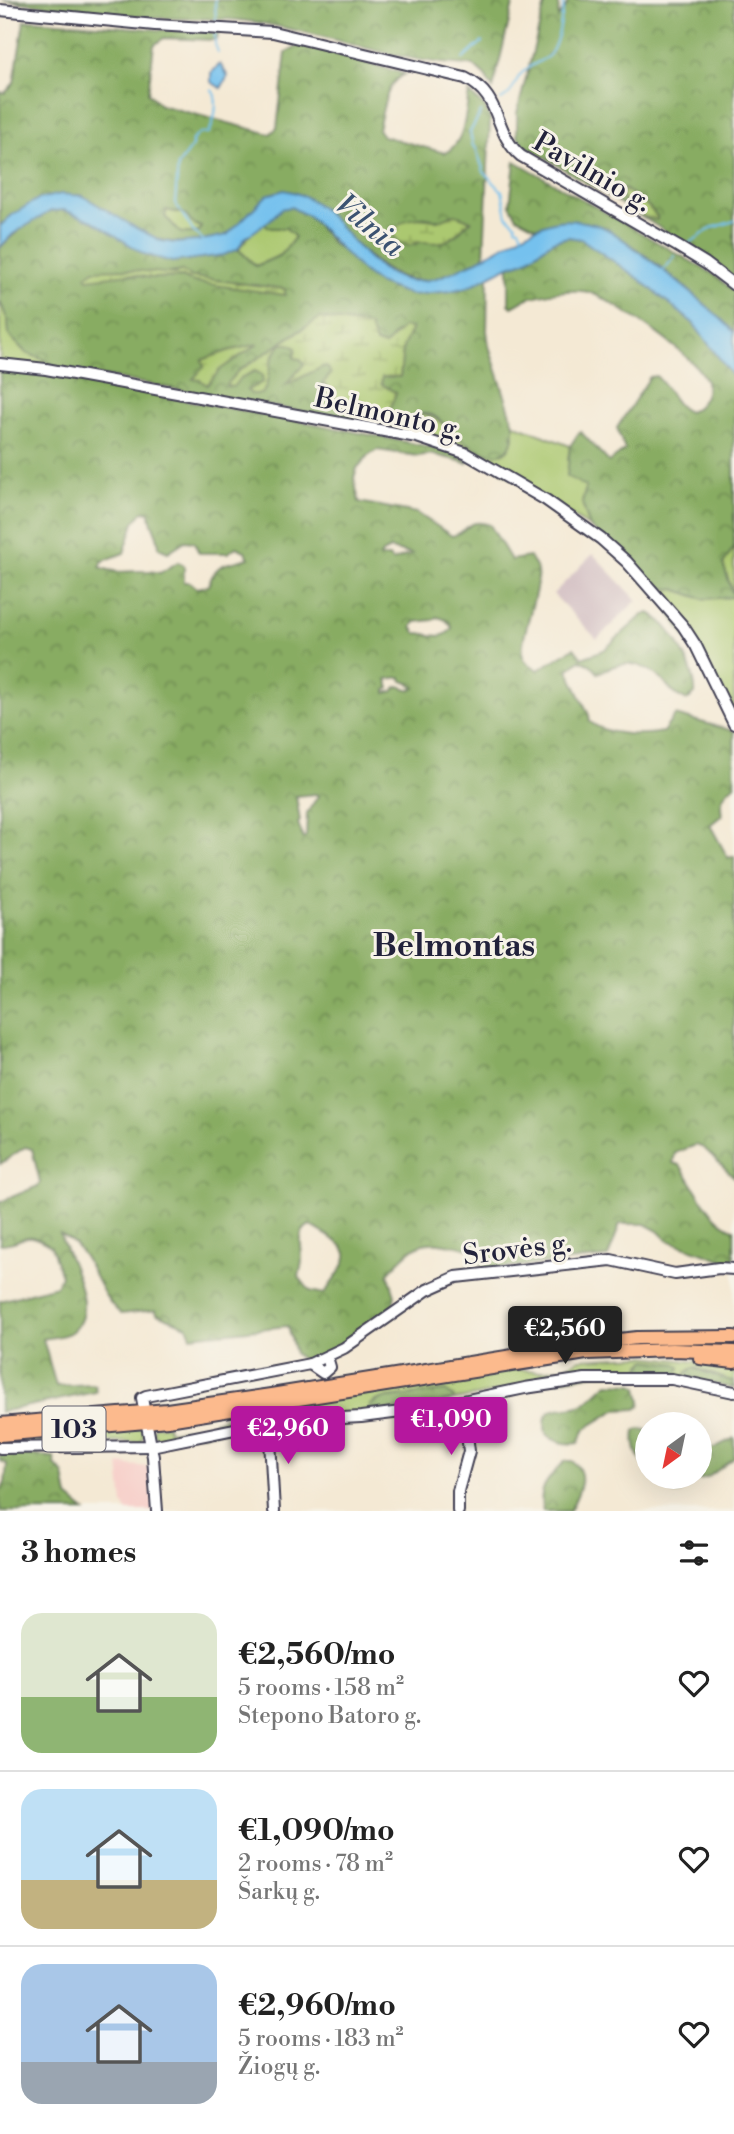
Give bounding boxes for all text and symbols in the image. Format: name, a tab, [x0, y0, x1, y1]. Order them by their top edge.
street label: Pavilnio g.	[527, 124, 658, 220]
water label: Vilnia	[327, 186, 412, 266]
street label: Belmonto g.	[310, 380, 466, 448]
district label: Belmontas	[373, 926, 535, 966]
street label: Srovės g.	[461, 1225, 574, 1274]
pin: €2,560	[508, 1306, 622, 1366]
text: €2,560	[524, 1315, 606, 1343]
pin: €1,090	[394, 1398, 508, 1457]
road number: 103	[42, 1406, 106, 1452]
pin: €2,960	[231, 1406, 345, 1466]
text: €1,090	[410, 1406, 492, 1434]
north arrow	[635, 1412, 712, 1489]
map controls	[635, 1412, 712, 1489]
text: €2,960	[247, 1415, 329, 1443]
text: 3 homes	[21, 1534, 136, 1572]
icon: filters	[675, 1534, 713, 1572]
text: €2,560/mo	[238, 1636, 396, 1674]
icon: home	[77, 1641, 161, 1725]
icon: heart	[675, 1664, 713, 1702]
text: 5 rooms · 158 m²	[238, 1674, 404, 1702]
text: Stepono Batoro g.	[238, 1702, 421, 1730]
text: €1,090/mo	[238, 1812, 395, 1850]
icon: home	[77, 1817, 161, 1901]
icon: heart	[675, 1840, 713, 1878]
text: 2 rooms · 78 m²	[238, 1850, 393, 1878]
text: Šarkų g.	[238, 1878, 320, 1906]
text: €2,960/mo	[238, 1987, 396, 2025]
icon: home	[77, 1992, 161, 2076]
icon: heart	[675, 2015, 713, 2053]
text: 5 rooms · 183 m²	[238, 2025, 404, 2053]
text: Žiogų g.	[238, 2053, 320, 2081]

